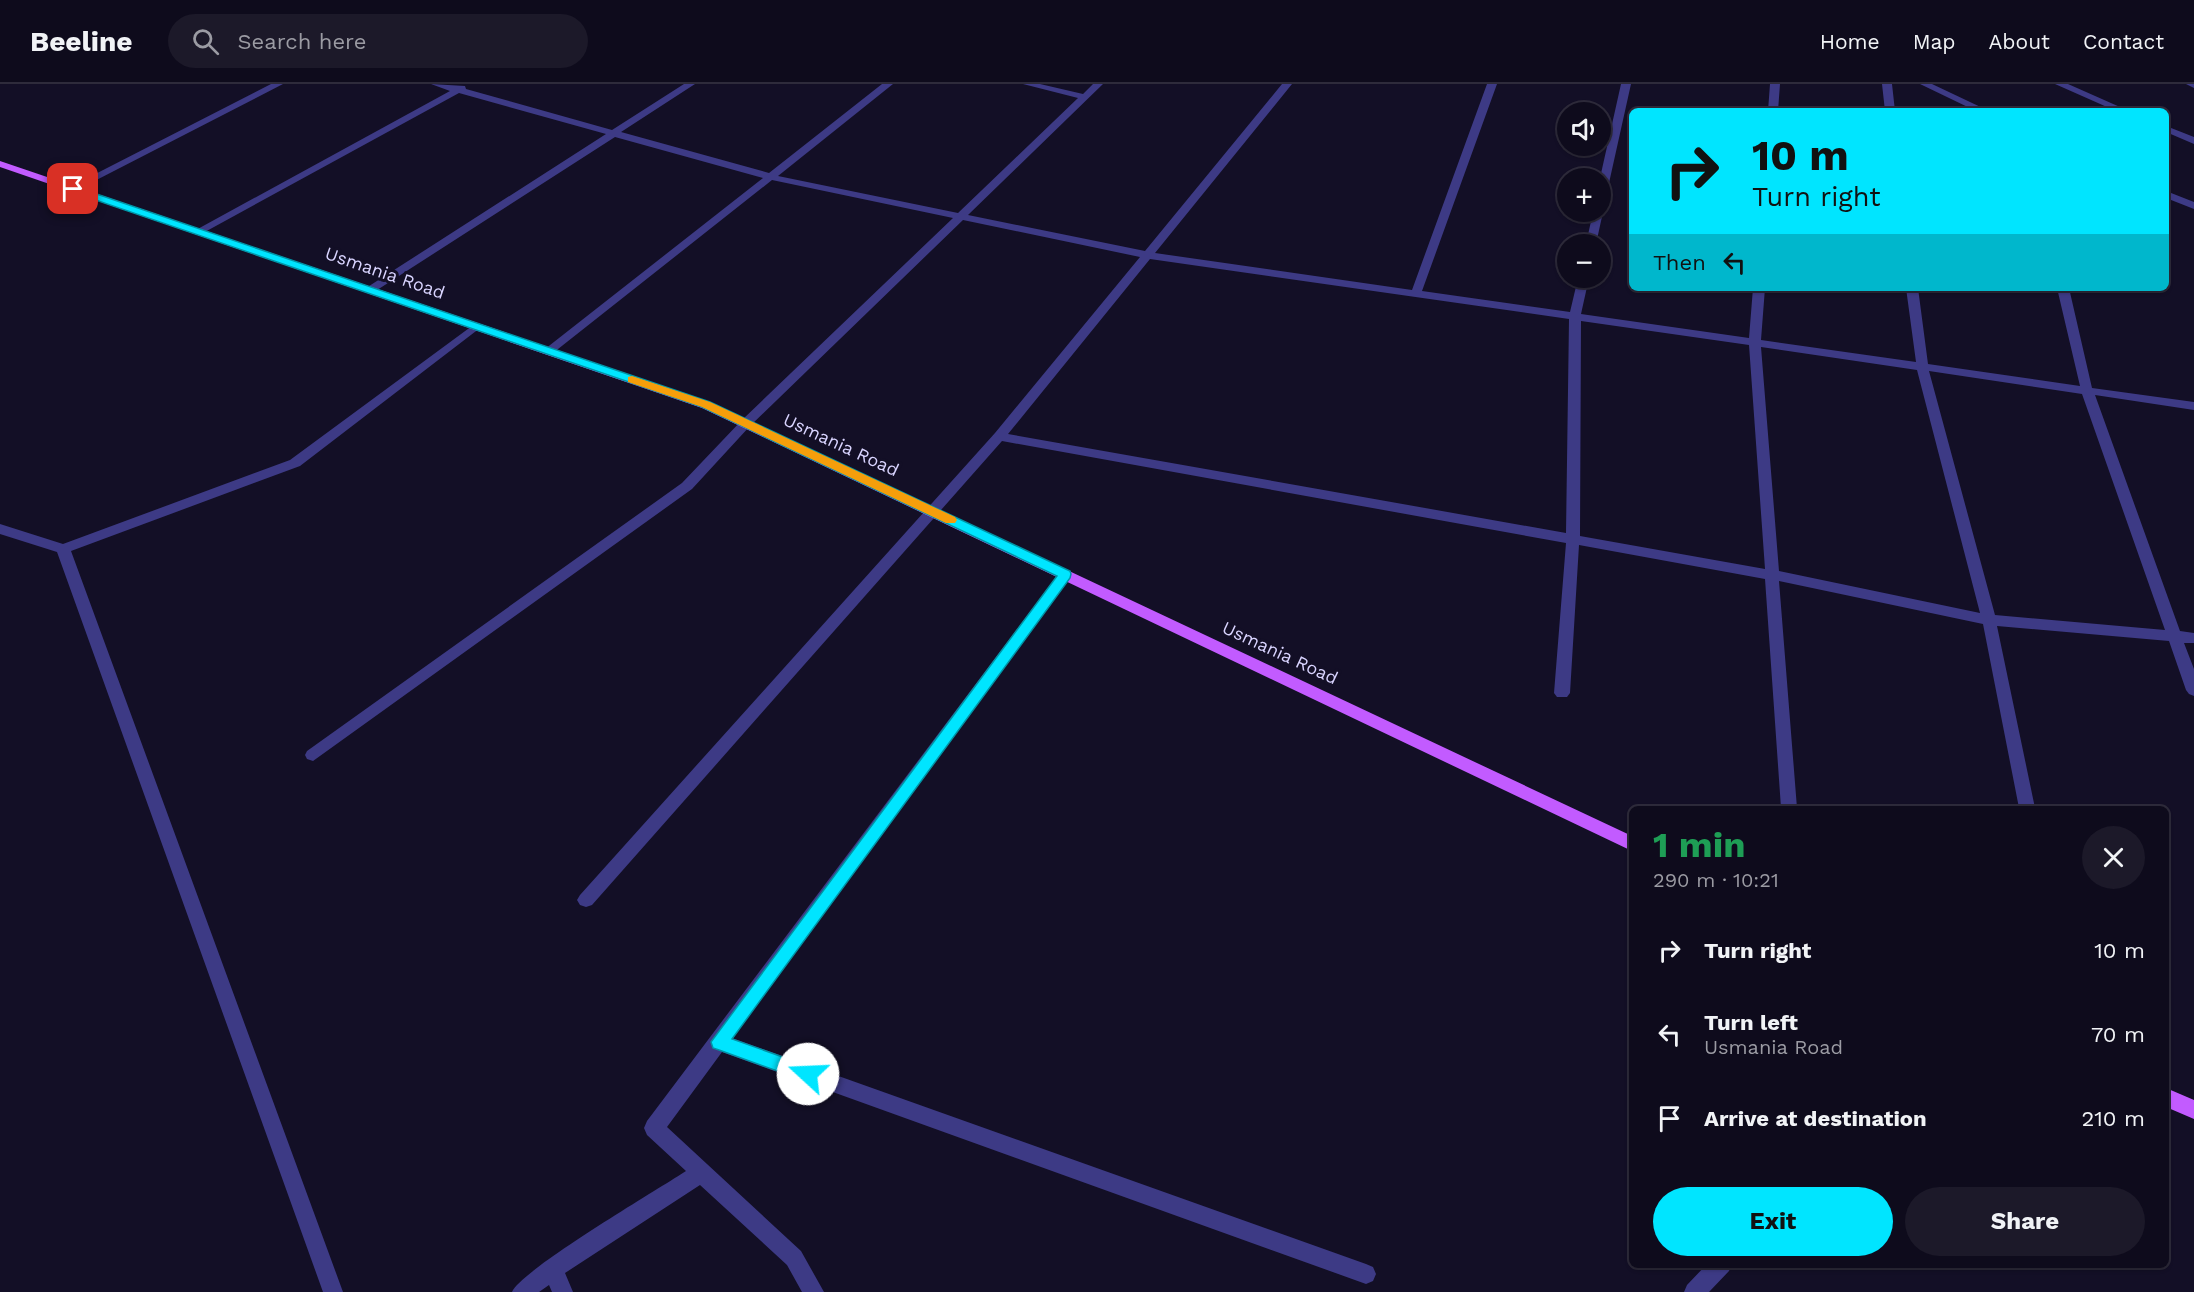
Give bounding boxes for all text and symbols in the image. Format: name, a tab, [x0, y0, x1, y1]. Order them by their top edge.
search box	[168, 14, 588, 68]
text: Beeline	[30, 25, 132, 58]
icon: search	[189, 25, 222, 58]
text: Search here	[237, 29, 366, 54]
text: Home	[1820, 29, 1880, 54]
text: Map	[1913, 29, 1956, 54]
text: About	[1989, 29, 2050, 54]
text: Contact	[2083, 29, 2164, 54]
map controls	[1557, 102, 1611, 288]
button: sound	[1557, 102, 1611, 156]
text: 10 m	[1752, 131, 1849, 180]
icon: right	[1653, 132, 1731, 210]
pin	[47, 163, 98, 214]
button: +	[1557, 168, 1611, 222]
icon: arrive	[56, 172, 89, 205]
text: Turn right	[1752, 181, 1881, 213]
button: −	[1557, 234, 1611, 288]
street label: Usmania Road	[323, 242, 448, 303]
icon: left	[1718, 246, 1751, 279]
text: Then	[1653, 250, 1706, 275]
street label: Usmania Road	[780, 409, 902, 481]
street label: Usmania Road	[1219, 617, 1341, 689]
text: 1 min	[1653, 824, 1745, 866]
button: close	[2082, 826, 2145, 889]
text: 290 m · 10:21	[1653, 868, 1779, 892]
icon: right	[1653, 934, 1686, 967]
text: Turn right	[1704, 938, 1811, 963]
text: 10 m	[2094, 938, 2145, 963]
text: Turn left	[1704, 1010, 1798, 1035]
icon: left	[1653, 1018, 1686, 1051]
text: 70 m	[2091, 1022, 2145, 1047]
text: Usmania Road	[1704, 1035, 1843, 1059]
position arrow	[776, 1042, 840, 1106]
icon: arrive	[1653, 1102, 1686, 1135]
text: Arrive at destination	[1704, 1106, 1927, 1131]
text: 210 m	[2081, 1106, 2145, 1131]
button: Exit	[1653, 1187, 1893, 1256]
button: Share	[1905, 1187, 2145, 1256]

